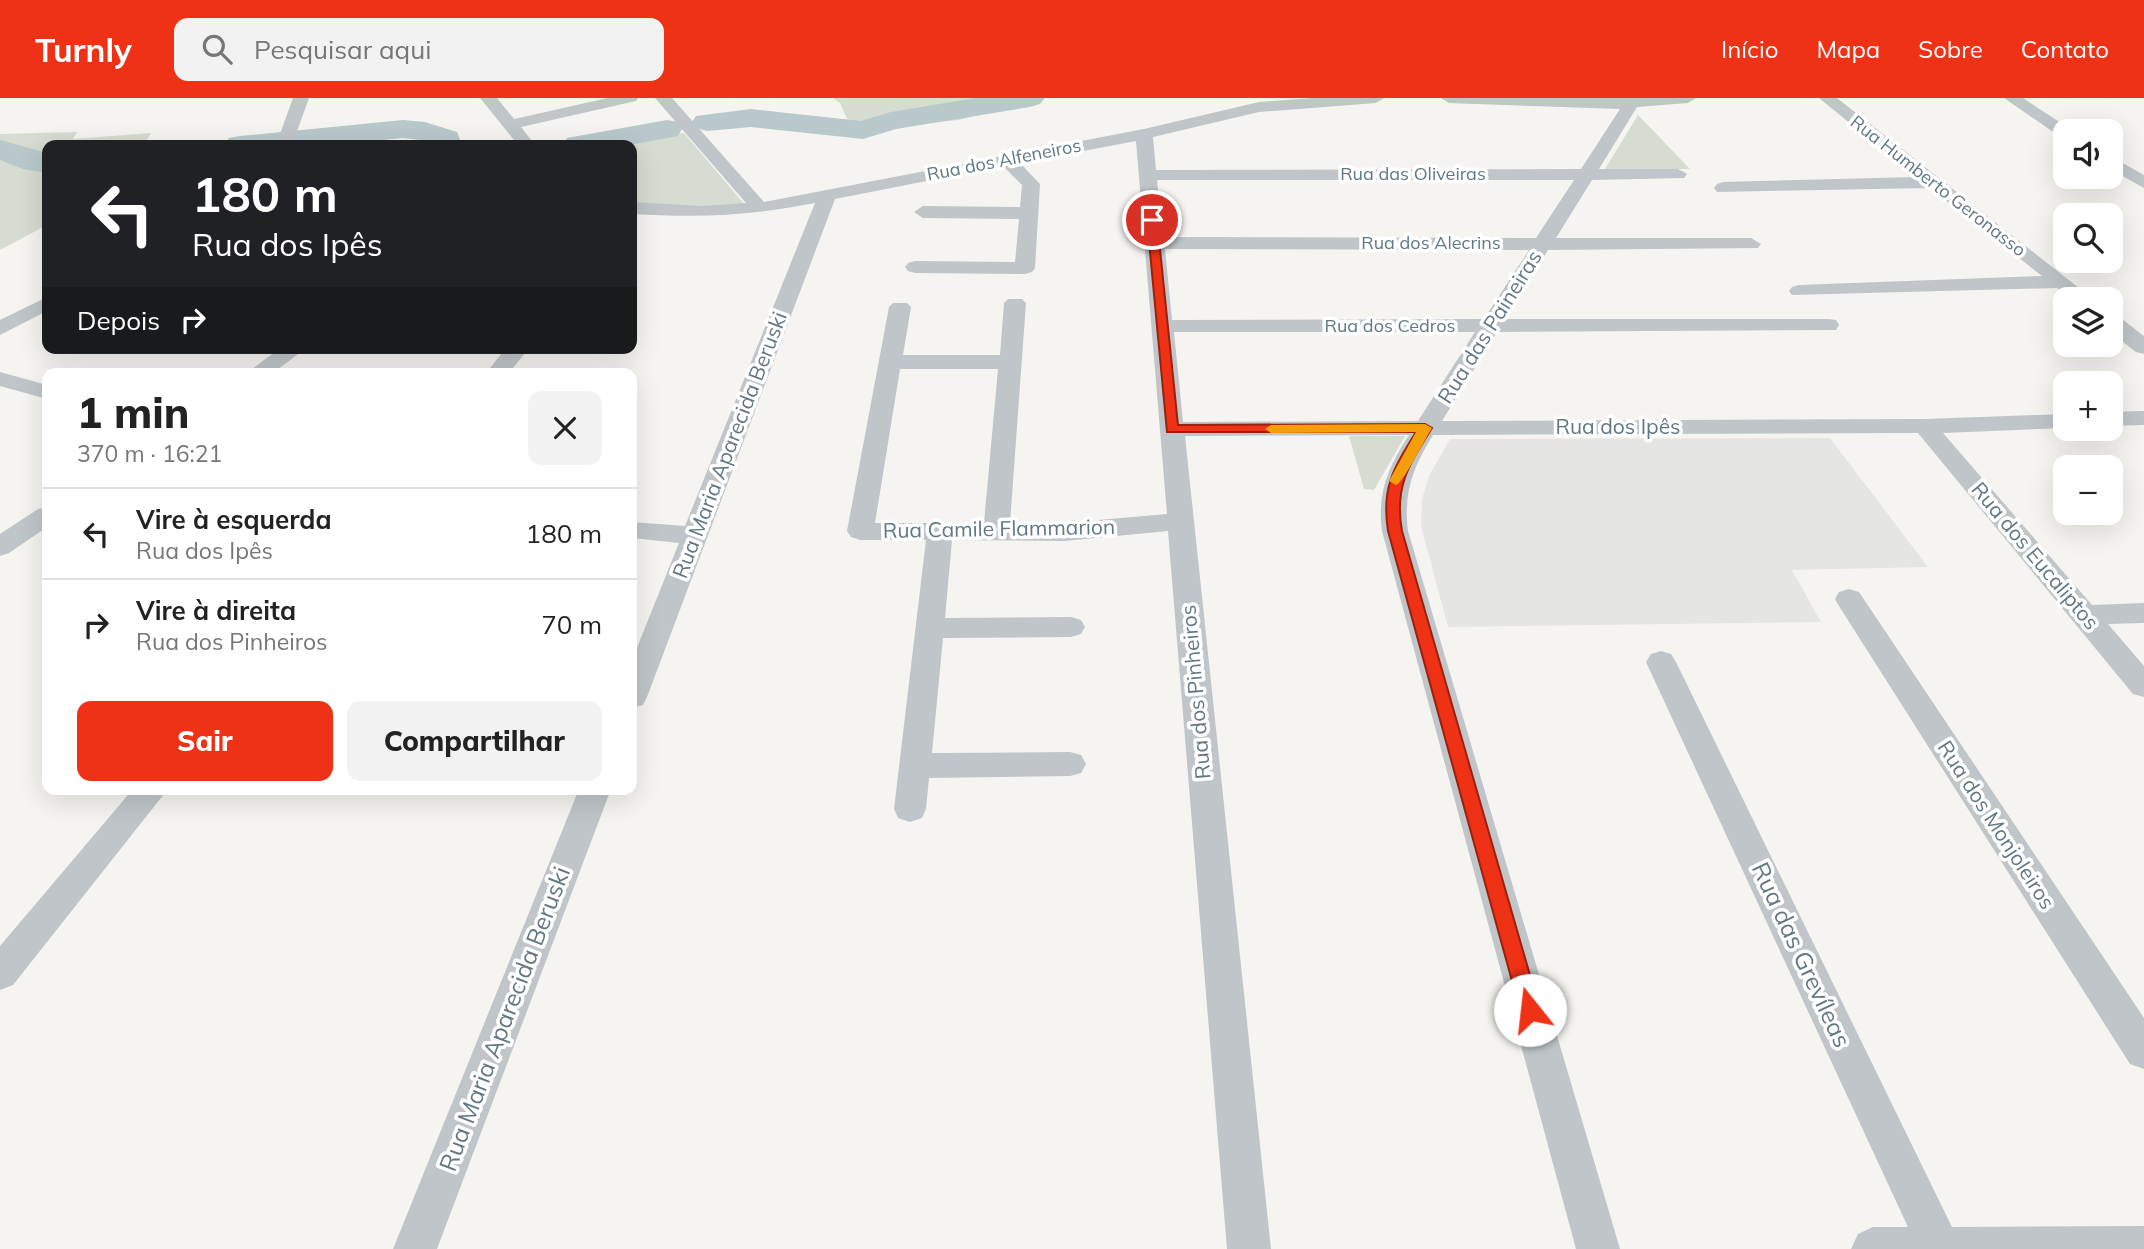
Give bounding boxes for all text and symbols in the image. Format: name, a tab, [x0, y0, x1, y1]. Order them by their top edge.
search box	[174, 18, 664, 81]
text: Turnly	[35, 29, 132, 70]
icon: search	[198, 30, 236, 68]
text: Pesquisar aqui	[254, 33, 431, 66]
text: Início	[1721, 34, 1778, 64]
text: Mapa	[1816, 34, 1880, 64]
text: Sobre	[1918, 34, 1983, 64]
text: Contato	[2021, 34, 2109, 64]
street label: Rua Humberto Geronasso	[1846, 110, 2031, 261]
map controls	[2053, 119, 2123, 525]
button: sound	[2053, 119, 2123, 189]
street label: Rua dos Alfeneiros	[925, 133, 1083, 186]
street label: Rua das Oliveiras	[1340, 162, 1486, 185]
text: 180 m	[192, 163, 338, 224]
icon: left	[77, 168, 168, 259]
pin	[1122, 190, 1182, 250]
icon: arrive	[1133, 201, 1171, 239]
button: search	[2053, 203, 2123, 273]
text: Rua dos Ipês	[192, 224, 383, 264]
street label: Rua dos Alecrins	[1361, 231, 1501, 254]
street label: Rua das Paineiras	[1432, 245, 1547, 408]
button: layers	[2053, 287, 2123, 357]
icon: right	[174, 301, 212, 339]
text: Depois	[77, 304, 160, 337]
street label: Rua Maria Aparecida Beruski	[666, 308, 792, 582]
street label: Rua dos Cedros	[1325, 314, 1456, 337]
button: +	[2053, 371, 2123, 441]
text: 1 min	[77, 386, 190, 439]
button: close	[528, 391, 602, 465]
street label: Rua dos Ipês	[1555, 413, 1681, 439]
text: 370 m · 16:21	[77, 439, 222, 468]
button: −	[2053, 455, 2123, 525]
street label: Rua dos Eucaliptos	[1966, 476, 2105, 634]
text: Vire à esquerda	[136, 503, 332, 536]
street label: Rua Camile Flammarion	[883, 513, 1115, 543]
icon: left	[77, 515, 115, 553]
text: 180 m	[526, 517, 602, 550]
text: Rua dos Ipês	[136, 536, 273, 565]
text: Vire à direita	[136, 594, 296, 627]
street label: Rua dos Pinheiros	[1174, 604, 1216, 780]
icon: right	[77, 606, 115, 644]
text: 70 m	[541, 608, 602, 641]
text: Rua dos Pinheiros	[136, 627, 327, 656]
button: Sair	[77, 701, 333, 781]
button: Compartilhar	[347, 701, 602, 781]
street label: Rua dos Monjoleiros	[1933, 735, 2061, 914]
street label: Rua das Grevíleas	[1746, 857, 1858, 1052]
street label: Rua Maria Aparecida Beruski	[432, 862, 576, 1175]
position arrow	[1493, 973, 1567, 1047]

